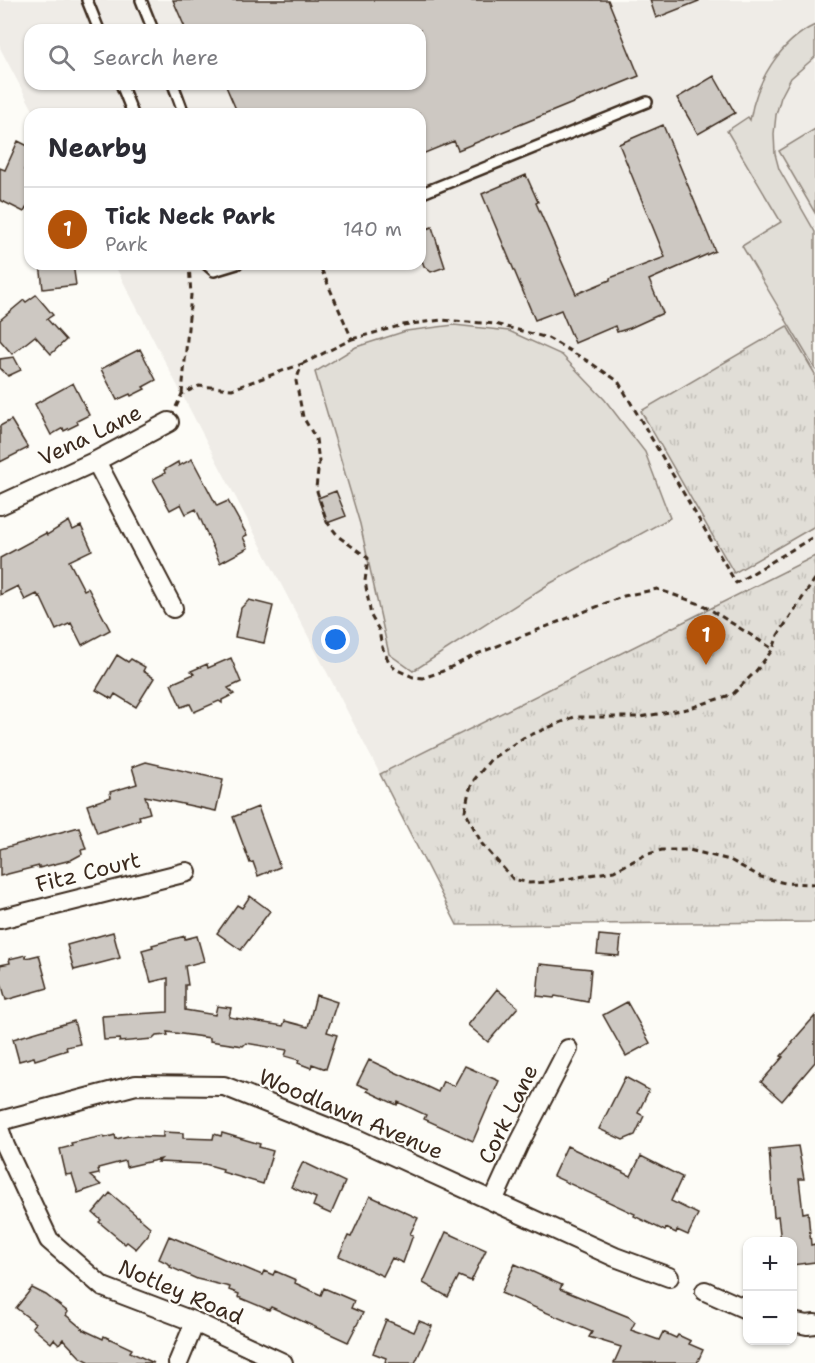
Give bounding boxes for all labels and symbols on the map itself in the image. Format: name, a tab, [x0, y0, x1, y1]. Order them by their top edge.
street label: Vena Lane	[34, 398, 146, 472]
pin: 1	[686, 616, 726, 665]
your location	[321, 625, 350, 654]
street label: Fitz Court	[33, 845, 143, 899]
street label: Cork Lane	[471, 1060, 545, 1168]
street label: Woodlawn Avenue	[254, 1062, 448, 1166]
street label: Notley Road	[114, 1253, 248, 1331]

